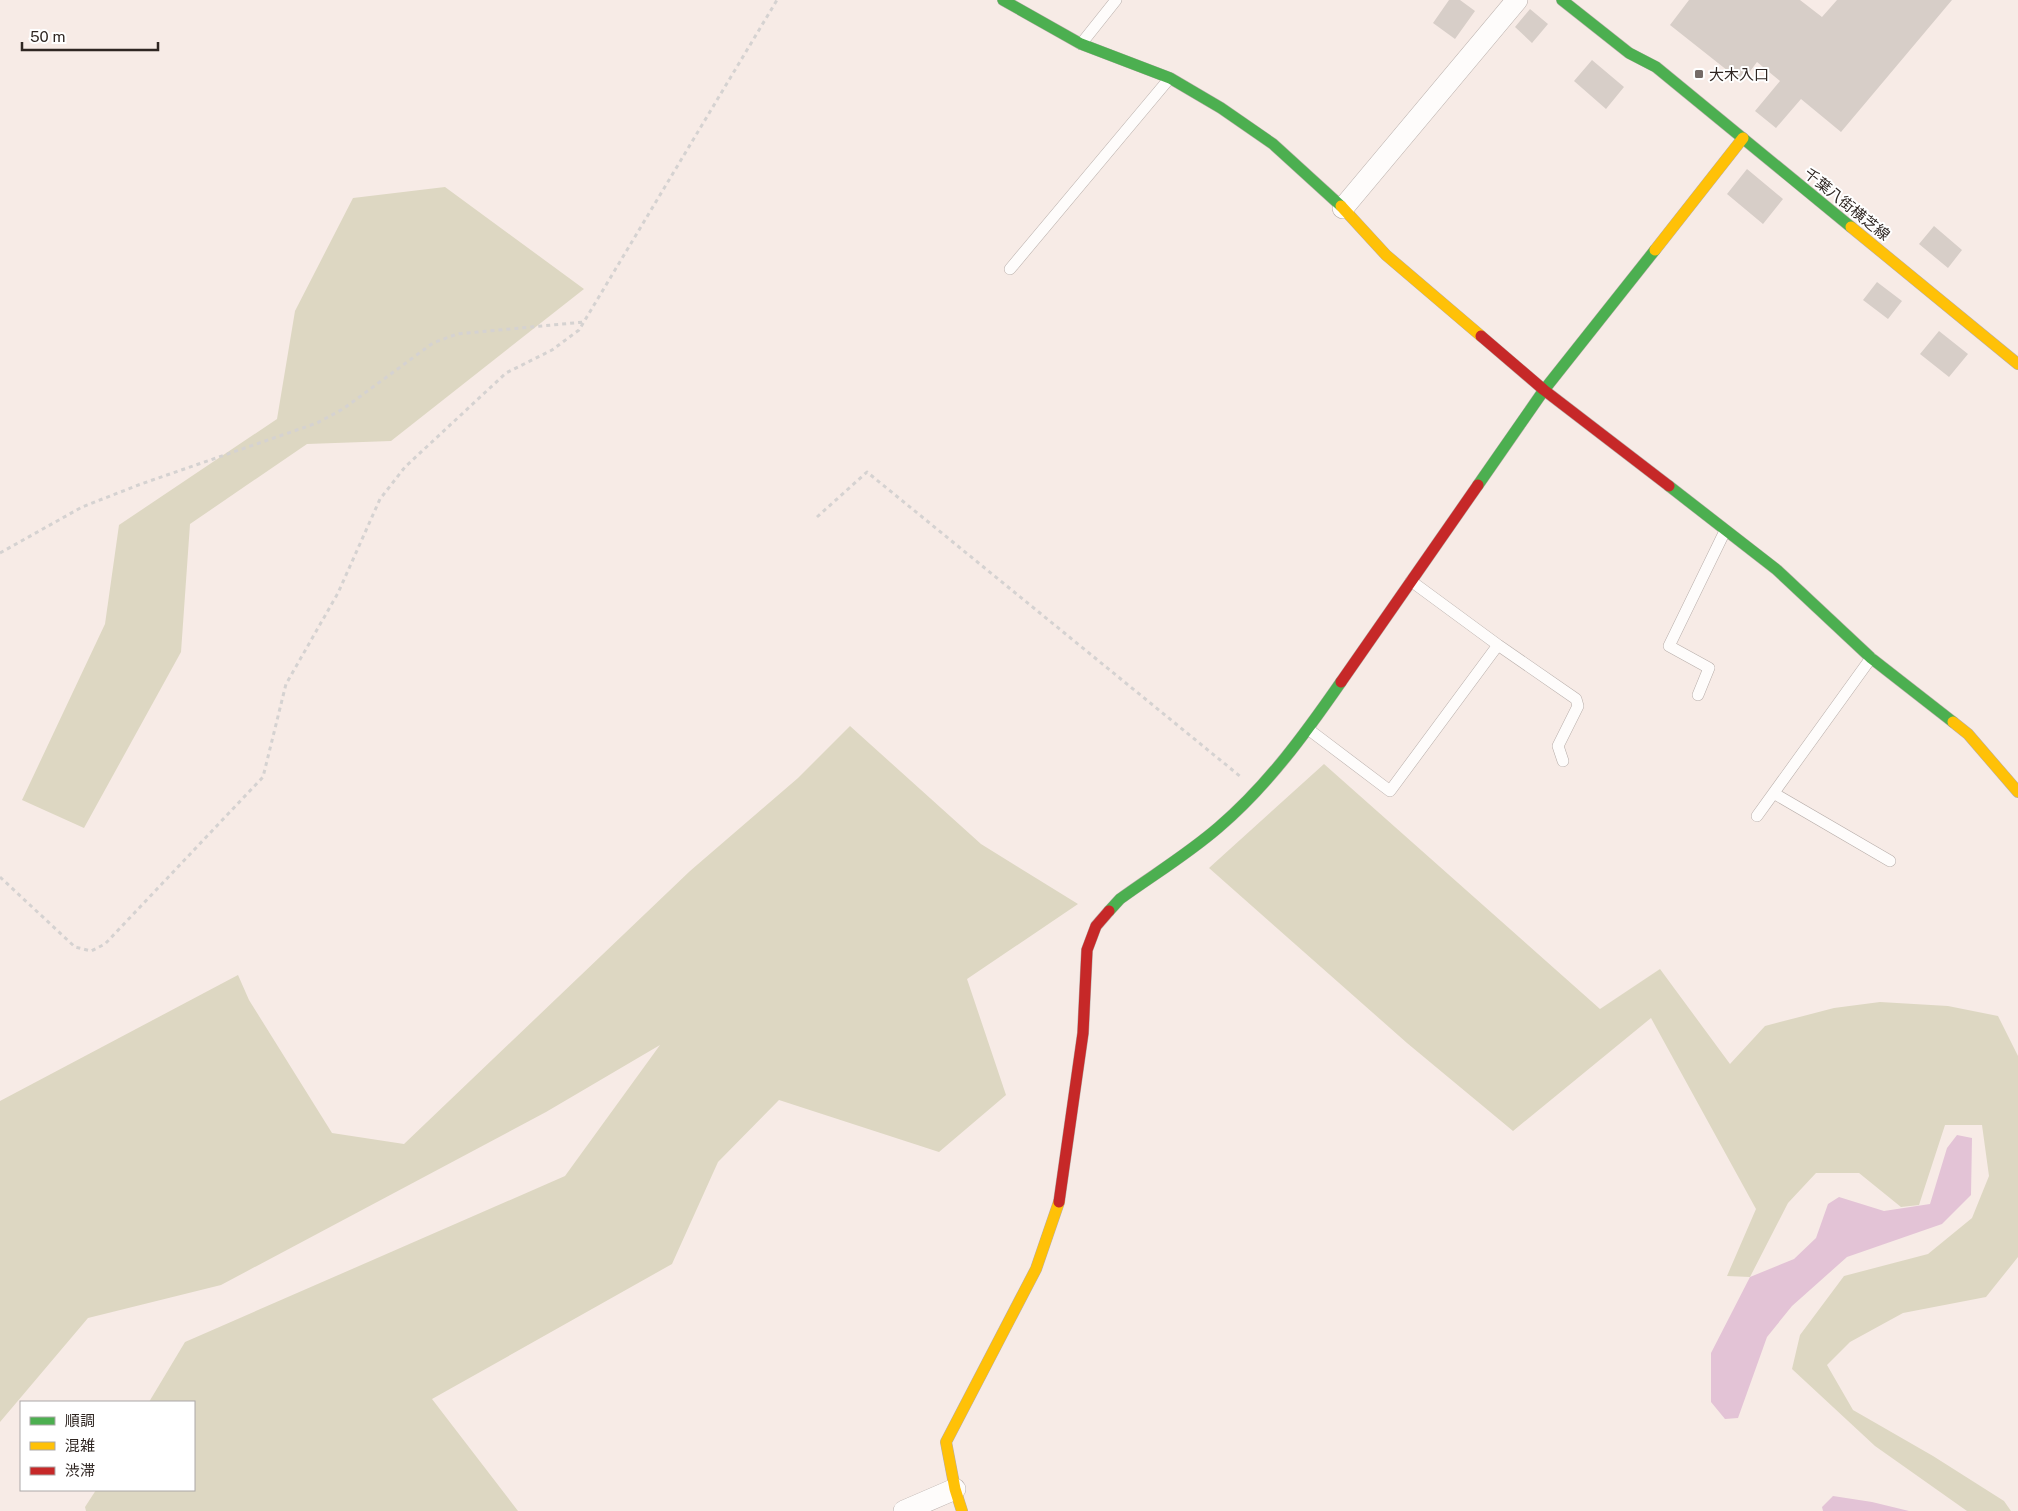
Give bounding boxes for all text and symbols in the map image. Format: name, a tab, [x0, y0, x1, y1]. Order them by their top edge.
scale bar	[22, 20, 159, 52]
text: 50 m	[30, 28, 65, 45]
place label: 大木入口	[1709, 66, 1769, 83]
marker: 大木入口	[1693, 68, 1705, 80]
street label: 千葉八街横芝線	[1801, 164, 1893, 244]
legend	[20, 1401, 195, 1491]
text: 順調	[65, 1412, 95, 1429]
text: 混雑	[65, 1437, 95, 1454]
text: 渋滞	[65, 1462, 95, 1479]

